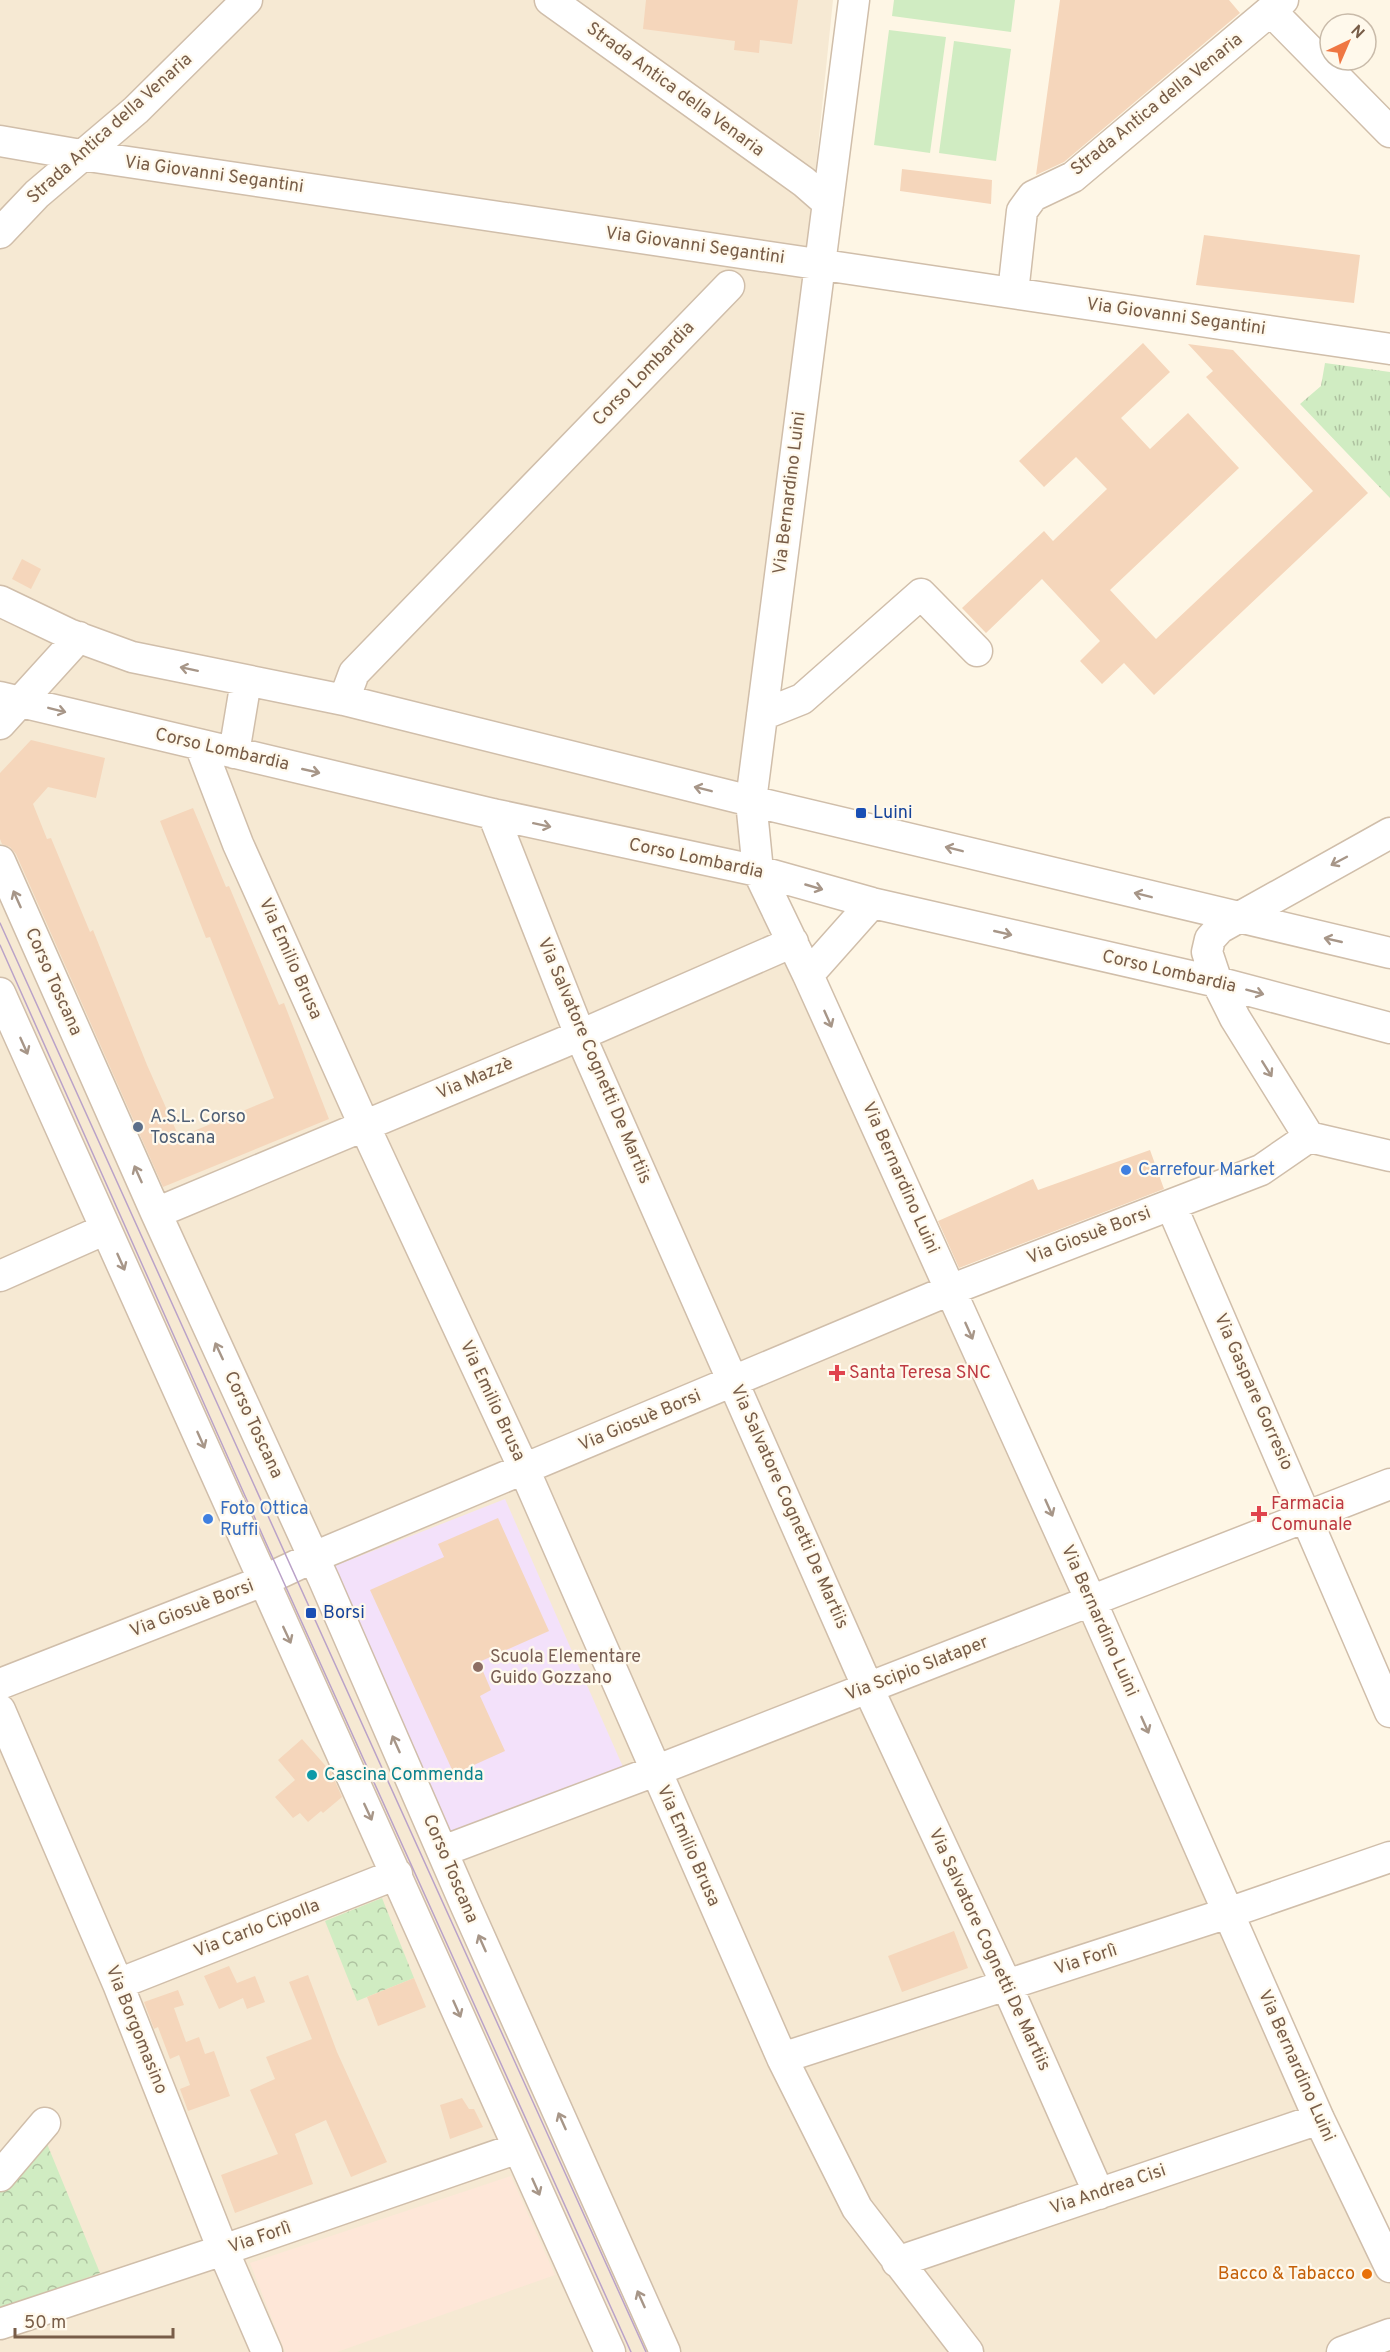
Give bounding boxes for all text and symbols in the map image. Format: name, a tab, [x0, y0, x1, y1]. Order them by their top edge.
north arrow	[1318, 12, 1378, 72]
street label: Strada Antica della Venaria	[581, 18, 769, 162]
text: N	[1346, 21, 1368, 44]
street label: Strada Antica della Venaria	[1066, 28, 1248, 182]
street label: Strada Antica della Venaria	[23, 49, 197, 209]
street label: Via Giovanni Segantini	[123, 151, 305, 199]
street label: Via Giovanni Segantini	[604, 222, 786, 270]
street label: Via Giovanni Segantini	[1085, 293, 1267, 341]
street label: Corso Lombardia	[588, 317, 700, 431]
street label: Via Bernardino Luini	[769, 410, 811, 576]
one-way arrow	[179, 663, 199, 674]
one-way arrow	[47, 705, 66, 717]
street label: Corso Lombardia	[153, 723, 291, 777]
one-way arrow	[302, 766, 321, 778]
one-way arrow	[694, 783, 713, 795]
place label: Luini	[873, 802, 912, 825]
marker: Luini	[854, 806, 868, 820]
one-way arrow	[532, 820, 551, 831]
street label: Corso Lombardia	[627, 833, 765, 885]
one-way arrow	[944, 843, 963, 855]
one-way arrow	[1331, 855, 1348, 867]
one-way arrow	[804, 882, 823, 893]
one-way arrow	[1134, 889, 1153, 901]
one-way arrow	[11, 891, 22, 909]
street label: Via Emilio Brusa	[253, 895, 327, 1023]
street label: Corso Toscana	[19, 925, 87, 1039]
one-way arrow	[994, 928, 1013, 940]
one-way arrow	[1324, 933, 1343, 945]
street label: Via Salvatore Cognetti De Martiis	[532, 935, 656, 1187]
street label: Corso Lombardia	[1100, 945, 1238, 999]
one-way arrow	[1245, 987, 1264, 999]
one-way arrow	[823, 1010, 834, 1028]
one-way arrow	[19, 1037, 30, 1055]
street label: Via Mazzè	[433, 1053, 517, 1105]
one-way arrow	[1260, 1061, 1273, 1078]
street label: Via Bernardino Luini	[856, 1098, 944, 1258]
place label: A.S.L. Corso Toscana	[150, 1106, 246, 1150]
marker: A.S.L. Corso Toscana	[131, 1120, 145, 1134]
place label: Carrefour Market	[1138, 1159, 1275, 1182]
marker: Carrefour Market	[1119, 1163, 1133, 1177]
one-way arrow	[132, 1165, 143, 1184]
street label: Via Giosuè Borsi	[1024, 1202, 1154, 1270]
one-way arrow	[116, 1253, 127, 1271]
street label: Via Gaspare Gorresio	[1208, 1310, 1298, 1474]
one-way arrow	[963, 1321, 975, 1339]
street label: Via Emilio Brusa	[454, 1337, 530, 1465]
one-way arrow	[213, 1343, 225, 1361]
place label: Santa Teresa SNC	[849, 1362, 991, 1385]
marker: Santa Teresa SNC	[830, 1366, 844, 1380]
street label: Corso Toscana	[218, 1368, 288, 1482]
street label: Via Salvatore Cognetti De Martiis	[725, 1381, 853, 1633]
street label: Via Giosuè Borsi	[575, 1385, 705, 1457]
one-way arrow	[195, 1431, 207, 1449]
place label: Farmacia Comunale	[1271, 1493, 1352, 1537]
place label: Foto Ottica Ruffi	[220, 1498, 308, 1542]
one-way arrow	[1044, 1499, 1055, 1517]
marker: Farmacia Comunale	[1252, 1507, 1266, 1521]
marker: Foto Ottica Ruffi	[201, 1512, 215, 1526]
street label: Via Bernardino Luini	[1055, 1541, 1143, 1701]
street label: Via Giosuè Borsi	[127, 1575, 257, 1643]
place label: Borsi	[323, 1602, 365, 1625]
marker: Borsi	[304, 1606, 318, 1620]
one-way arrow	[282, 1625, 293, 1643]
street label: Via Scipio Slataper	[842, 1631, 992, 1707]
place label: Scuola Elementare Guido Gozzano	[490, 1646, 641, 1690]
marker: Scuola Elementare Guido Gozzano	[471, 1660, 485, 1674]
one-way arrow	[1140, 1715, 1151, 1734]
one-way arrow	[390, 1736, 402, 1754]
place label: Cascina Commenda	[324, 1764, 483, 1787]
marker: Cascina Commenda	[305, 1768, 319, 1782]
street label: Via Emilio Brusa	[651, 1782, 725, 1910]
one-way arrow	[363, 1803, 375, 1821]
street label: Corso Toscana	[417, 1811, 483, 1927]
street label: Via Salvatore Cognetti De Martiis	[923, 1825, 1055, 2075]
street label: Via Carlo Cipolla	[191, 1894, 323, 1964]
one-way arrow	[476, 1934, 488, 1952]
street label: Via Forlì	[1052, 1939, 1120, 1981]
street label: Via Borgomasino	[100, 1962, 172, 2098]
street label: Via Bernardino Luini	[1252, 1986, 1340, 2146]
one-way arrow	[451, 2000, 463, 2018]
one-way arrow	[556, 2112, 567, 2130]
street label: Via Andrea Cisi	[1047, 2159, 1169, 2221]
one-way arrow	[531, 2178, 542, 2196]
street label: Via Forlì	[226, 2217, 294, 2259]
place label: Bacco & Tabacco	[1218, 2263, 1355, 2286]
marker: Bacco & Tabacco	[1360, 2267, 1374, 2281]
one-way arrow	[635, 2290, 647, 2308]
scale bar	[15, 2301, 172, 2339]
text: 50 m	[24, 2312, 66, 2335]

